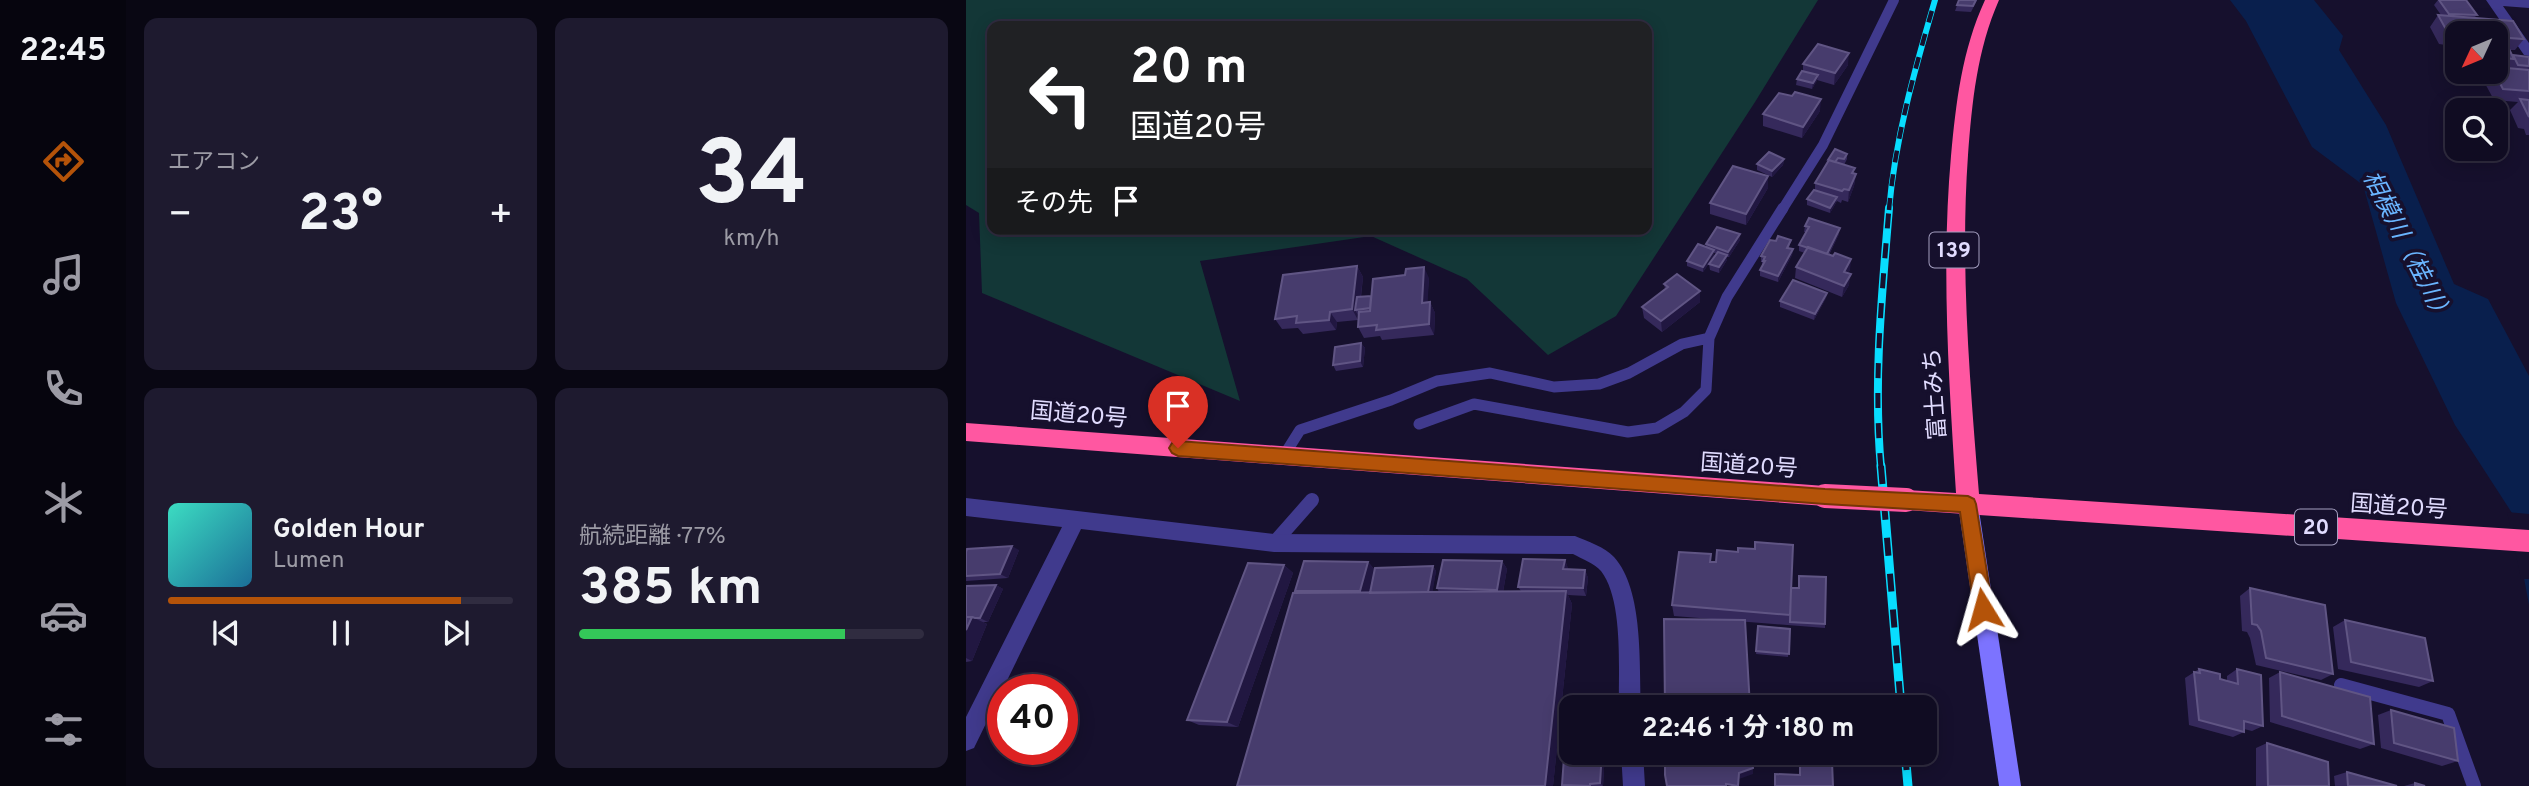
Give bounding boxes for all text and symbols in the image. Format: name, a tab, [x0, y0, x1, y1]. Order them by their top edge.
north arrow	[2445, 21, 2508, 84]
map controls	[2445, 21, 2508, 161]
text: 22:45	[19, 32, 107, 72]
text: 20 m	[1130, 39, 1247, 101]
icon: left	[1015, 49, 1106, 140]
button: search	[2445, 98, 2508, 161]
text: 国道20号	[1130, 109, 1266, 149]
text: 34	[695, 122, 808, 237]
icon: directions	[39, 137, 88, 186]
text: エアコン	[168, 149, 260, 178]
water label: 相模川（桂川）	[2355, 166, 2458, 330]
icon: arrive	[1107, 182, 1145, 220]
text: 23°	[298, 183, 383, 249]
text: その先	[1015, 188, 1093, 221]
text: −	[168, 192, 193, 241]
text: +	[488, 192, 513, 241]
text: km/h	[724, 225, 779, 254]
road number: 139	[1930, 232, 1978, 268]
icon: music	[39, 250, 88, 299]
street label: 富士みち	[1919, 347, 1954, 441]
icon: phone	[39, 364, 88, 413]
pin	[1148, 376, 1208, 448]
icon: arrive	[1159, 387, 1197, 425]
street label: 国道20号	[1029, 398, 1129, 435]
street label: 国道20号	[1699, 450, 1799, 485]
icon: climate	[39, 478, 88, 527]
street label: 国道20号	[2349, 491, 2449, 526]
road number: 20	[2295, 510, 2337, 544]
text: Golden Hour	[273, 514, 424, 547]
text: 航続距離 · 77%	[579, 523, 726, 552]
text: Lumen	[273, 547, 344, 576]
text: 385 km	[579, 557, 762, 623]
position arrow	[1946, 572, 2020, 646]
icon: car	[39, 591, 88, 640]
icon: previous	[207, 614, 245, 652]
icon: pause	[322, 614, 360, 652]
icon: next	[437, 614, 475, 652]
speed limit sign: 40	[987, 674, 1078, 765]
icon: filters	[39, 705, 88, 754]
text: 22:46 · 1 分 · 180 m	[1642, 713, 1854, 746]

